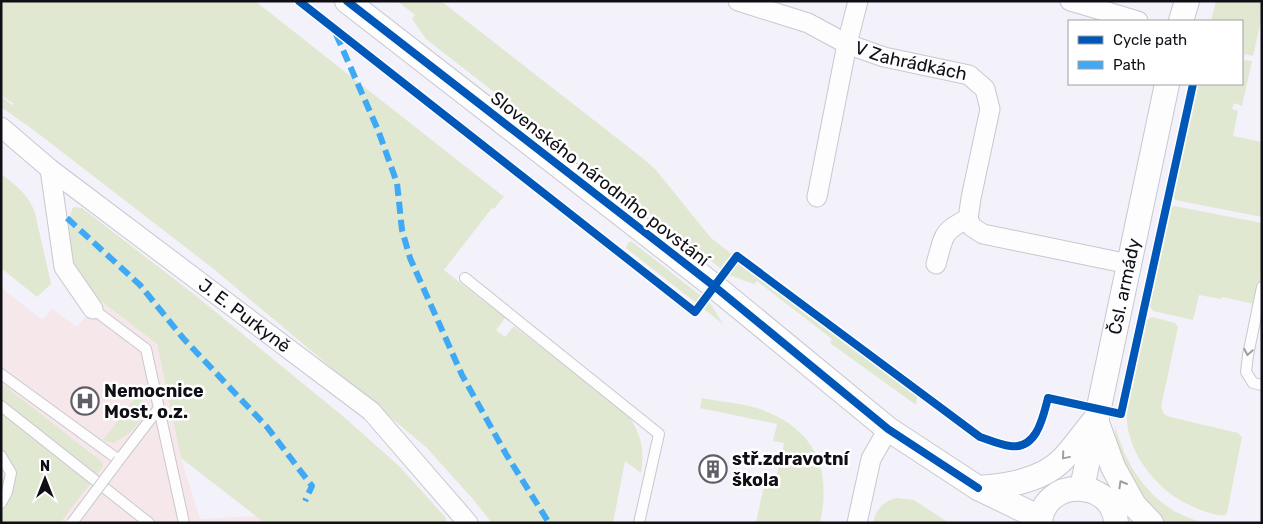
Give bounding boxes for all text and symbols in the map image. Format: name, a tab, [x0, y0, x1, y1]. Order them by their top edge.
legend	[1068, 20, 1243, 85]
text: Cycle path	[1113, 31, 1187, 49]
street label: V Zahrádkách	[852, 37, 969, 85]
text: Path	[1113, 56, 1146, 74]
street label: Slovenského národního povstání	[486, 87, 715, 272]
street label: Čsl. armády	[1104, 236, 1145, 337]
street label: J. E. Purkyně	[194, 274, 295, 357]
one-way arrow	[1244, 348, 1254, 357]
place label: Nemocnice Most, o.z.	[104, 380, 204, 423]
hospital icon: Nemocnice Most, o.z.	[70, 386, 100, 416]
place label: stř.zdravotní škola	[732, 448, 851, 491]
one-way arrow	[1061, 450, 1070, 459]
north arrow	[20, 454, 70, 504]
building icon: stř.zdravotní škola	[698, 454, 728, 484]
text: N	[40, 458, 50, 475]
one-way arrow	[1118, 480, 1128, 489]

